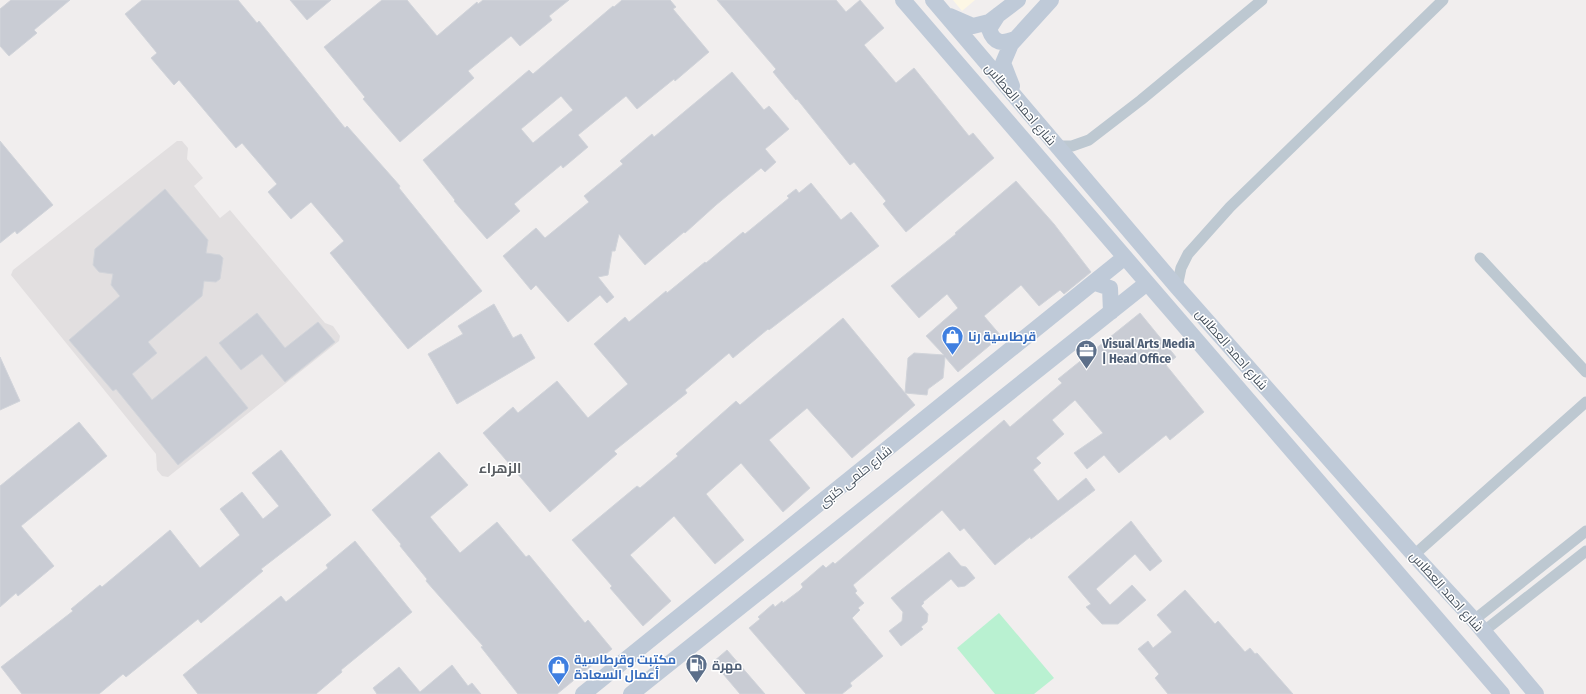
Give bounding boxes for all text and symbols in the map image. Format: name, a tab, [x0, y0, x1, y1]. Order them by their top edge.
street label: شارع احمد العطاس	[981, 60, 1059, 149]
street label: شارع احمد العطاس	[1192, 306, 1271, 394]
shop icon: قرطاسية رنا	[939, 323, 965, 356]
place label: قرطاسية رنا	[968, 329, 1036, 344]
place label: Visual Arts Media | Head Office	[1101, 336, 1195, 366]
office icon: Visual Arts Media | Head Office	[1073, 337, 1099, 370]
street label: شارع حلمى كتبى	[816, 443, 895, 511]
district label: الزهراء	[479, 460, 521, 477]
street label: شارع احمد العطاس	[1406, 548, 1486, 635]
place label: مكتبت وقرطاسية أعمال السعادة	[574, 652, 676, 683]
fuel station icon: مهرة	[684, 652, 710, 685]
shop icon: مكتبت وقرطاسية أعمال السعادة	[546, 653, 572, 686]
place label: مهرة	[712, 658, 742, 674]

